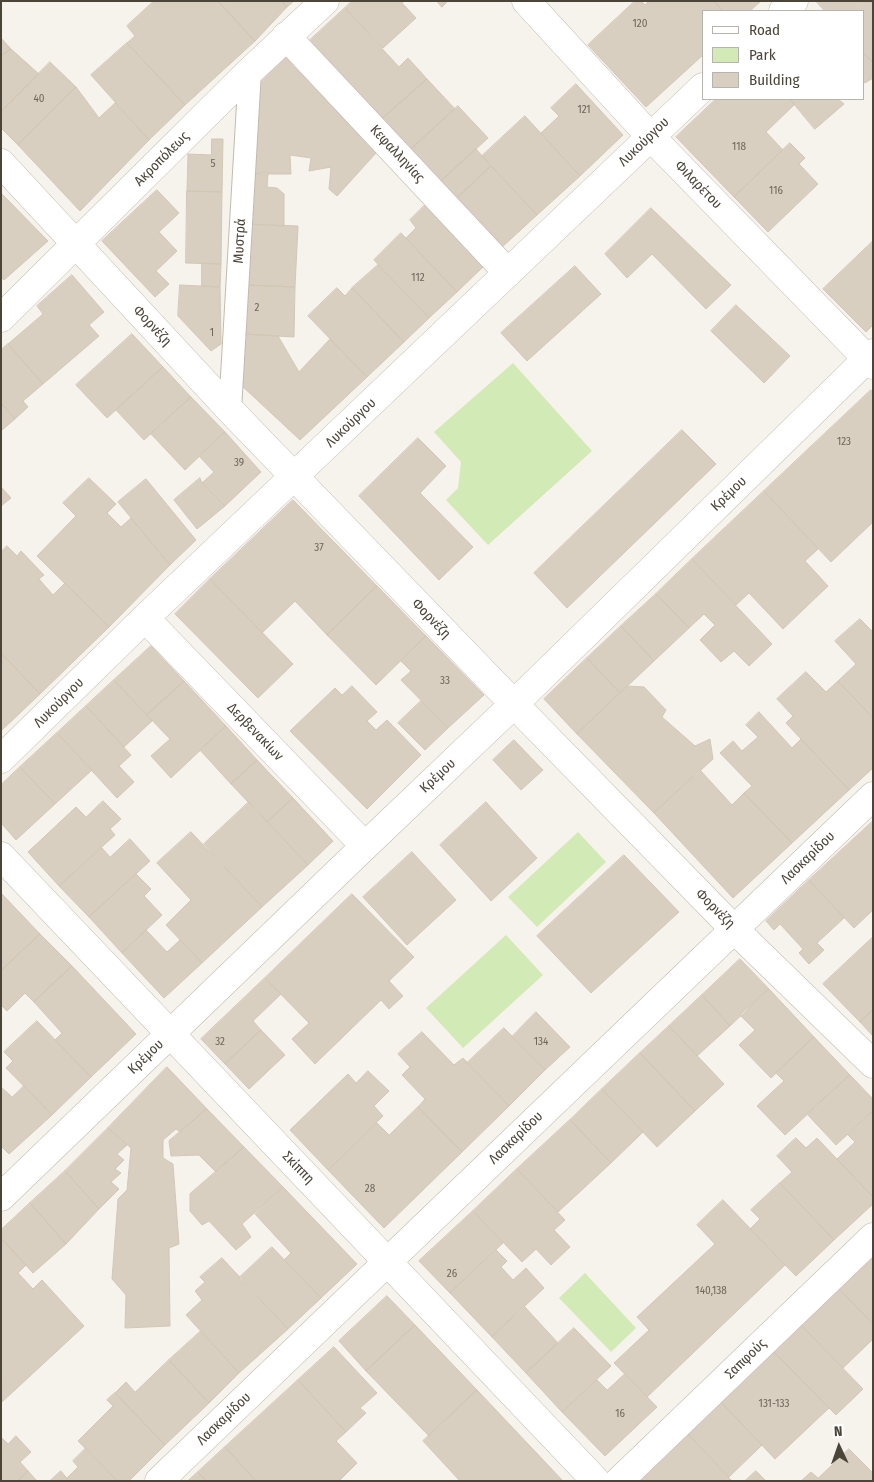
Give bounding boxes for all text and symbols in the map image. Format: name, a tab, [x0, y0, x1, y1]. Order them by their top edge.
legend	[702, 10, 864, 100]
house number: 120	[633, 17, 647, 31]
text: Road	[749, 21, 780, 39]
text: Park	[749, 46, 776, 64]
text: Building	[749, 71, 800, 89]
house number: 40	[33, 92, 45, 106]
house number: 121	[577, 103, 591, 117]
street label: Λυκούργου	[615, 114, 673, 170]
street label: Κεφαλληνίας	[366, 122, 428, 186]
street label: Ακροπόλεως	[131, 128, 193, 190]
house number: 118	[732, 140, 746, 154]
house number: 5	[210, 157, 216, 171]
street label: Φιλαρέτου	[671, 157, 725, 213]
house number: 116	[769, 184, 783, 198]
street label: Μυστρά	[230, 218, 250, 264]
house number: 112	[411, 271, 425, 285]
house number: 2	[255, 301, 259, 315]
street label: Φορνέζη	[129, 302, 175, 350]
house number: 1	[210, 326, 214, 340]
street label: Λυκούργου	[322, 395, 380, 451]
house number: 123	[837, 435, 851, 449]
house number: 39	[234, 456, 244, 470]
street label: Κρέμου	[708, 473, 750, 515]
house number: 37	[314, 541, 324, 555]
street label: Φορνέζη	[408, 596, 454, 642]
house number: 33	[440, 674, 450, 688]
street label: Λυκούργου	[31, 675, 87, 731]
street label: Δερβενακίων	[223, 700, 287, 764]
street label: Κρέμου	[417, 755, 459, 797]
street label: Λασκαρίδου	[777, 828, 839, 888]
street label: Φορνέζη	[692, 886, 738, 932]
house number: 32	[215, 1035, 225, 1049]
house number: 134	[534, 1035, 548, 1049]
street label: Κρέμου	[125, 1036, 167, 1078]
street label: Λασκαρίδου	[485, 1108, 547, 1168]
street label: Σκίππη	[279, 1148, 317, 1188]
house number: 28	[365, 1182, 375, 1196]
house number: 26	[447, 1267, 457, 1281]
house number: 140,138	[695, 1284, 727, 1298]
street label: Σαπφούς	[722, 1335, 770, 1383]
street label: Λασκαρίδου	[193, 1389, 255, 1449]
house number: 131-133	[759, 1397, 789, 1411]
house number: 16	[615, 1407, 625, 1421]
north arrow	[814, 1422, 864, 1472]
text: N	[834, 1423, 843, 1440]

